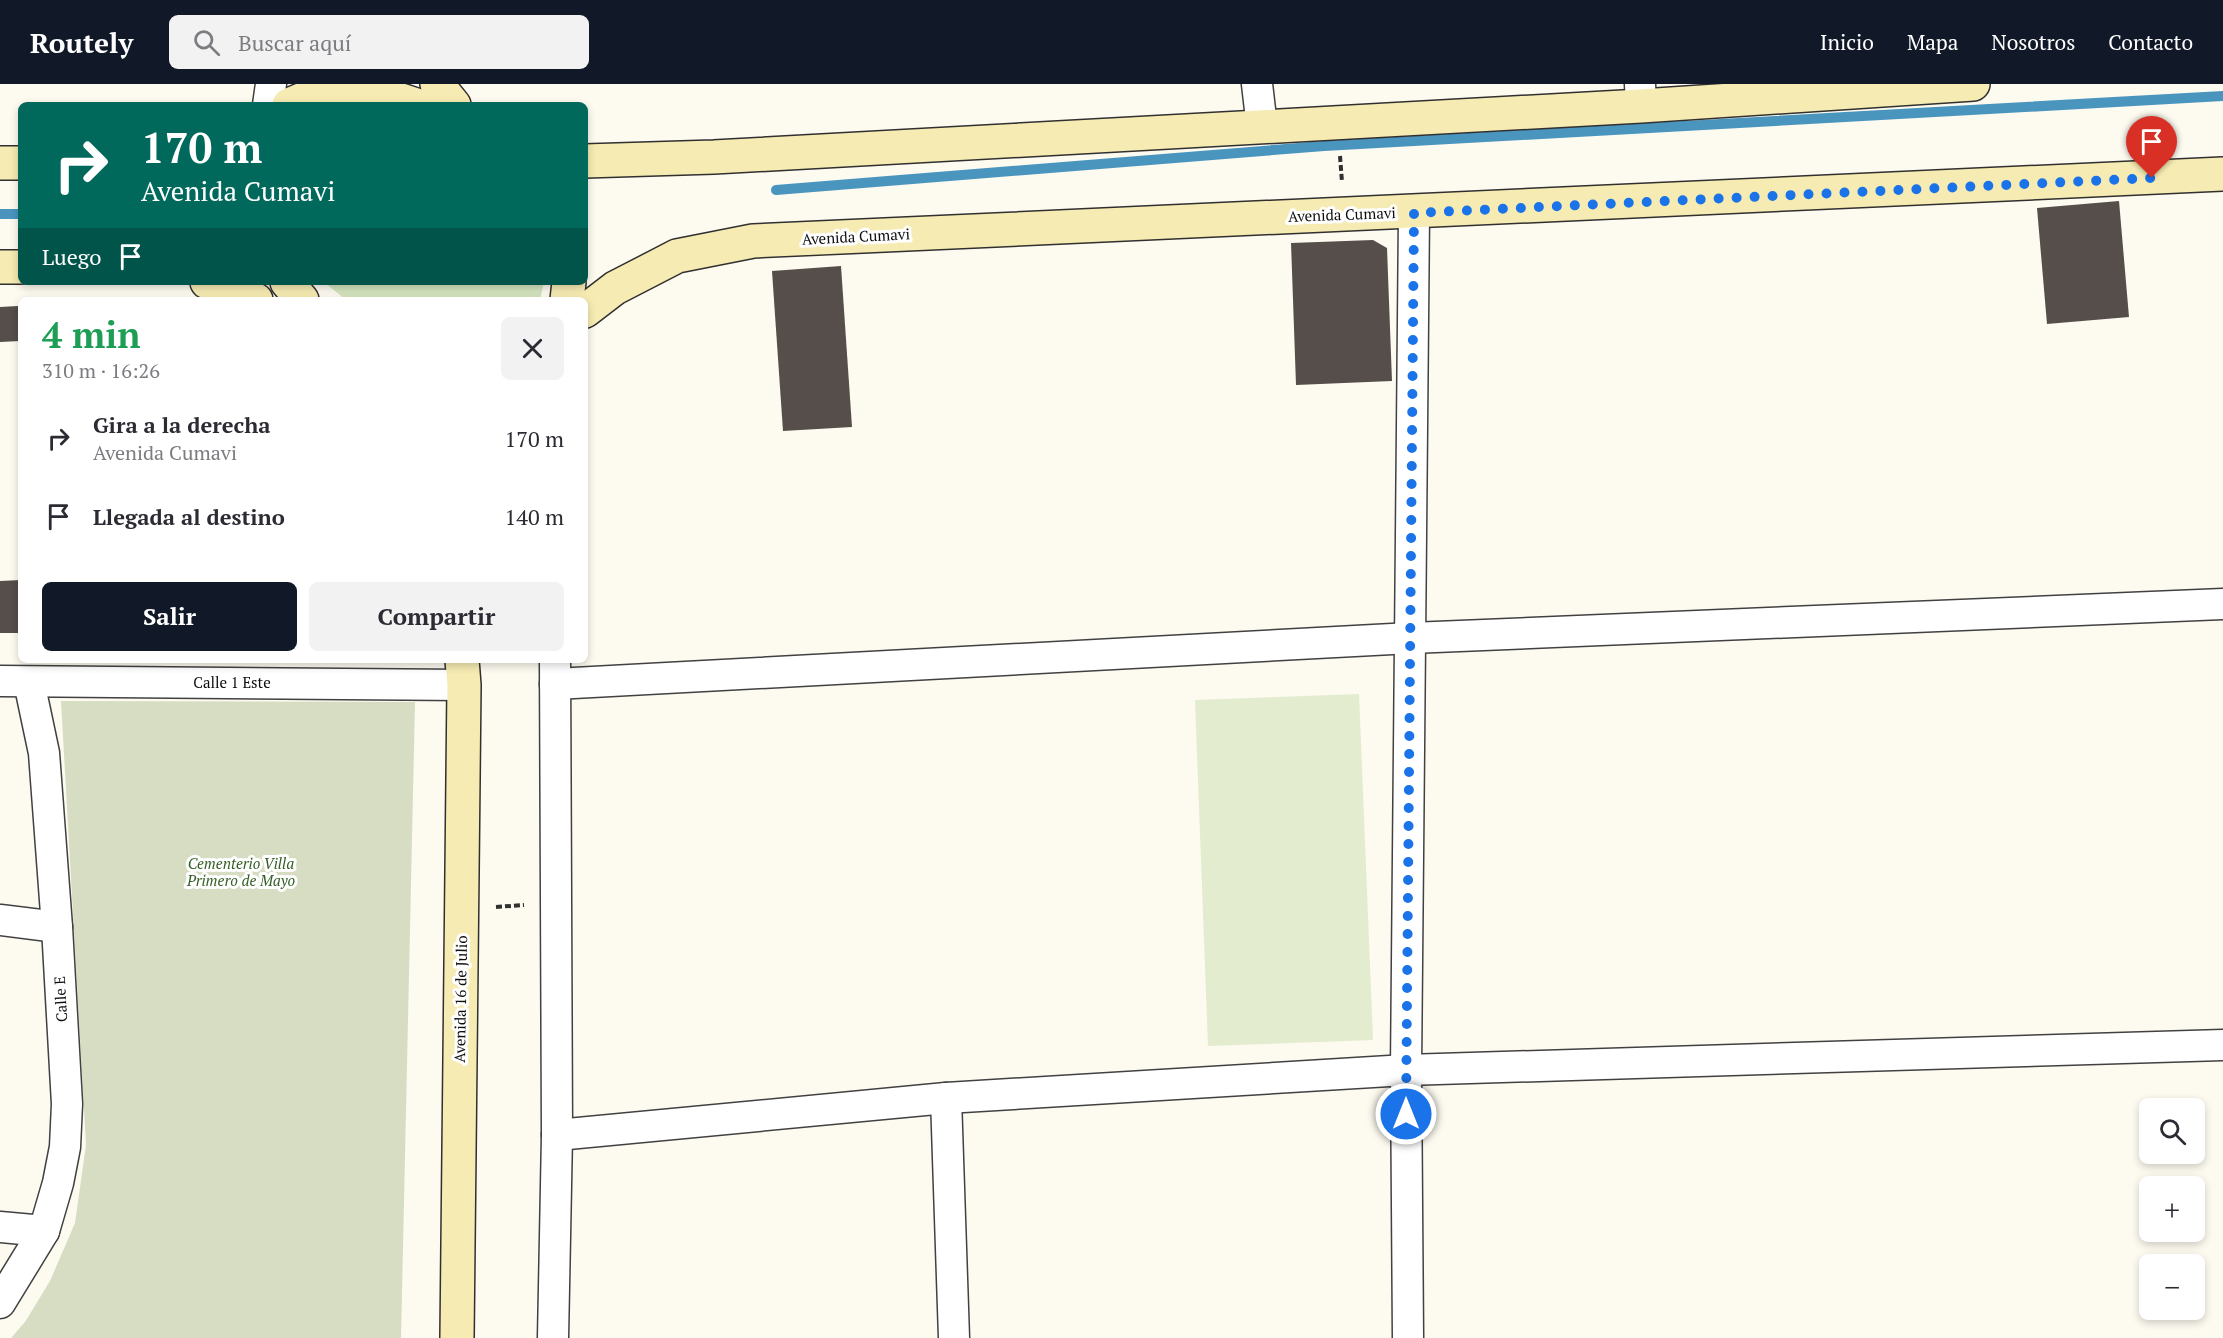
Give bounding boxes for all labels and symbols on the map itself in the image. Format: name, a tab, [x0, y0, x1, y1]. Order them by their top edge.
pin	[2126, 116, 2177, 178]
street label: Avenida Cumavi	[1288, 202, 1396, 226]
street label: Avenida Cumavi	[802, 223, 910, 249]
street label: Calle 1 Este	[193, 672, 271, 692]
park label: Cementerio Villa Primero de Mayo	[186, 853, 295, 890]
street label: Avenida 16 de Julio	[449, 935, 471, 1063]
street label: Calle E	[49, 975, 71, 1023]
position arrow	[1374, 1082, 1438, 1146]

